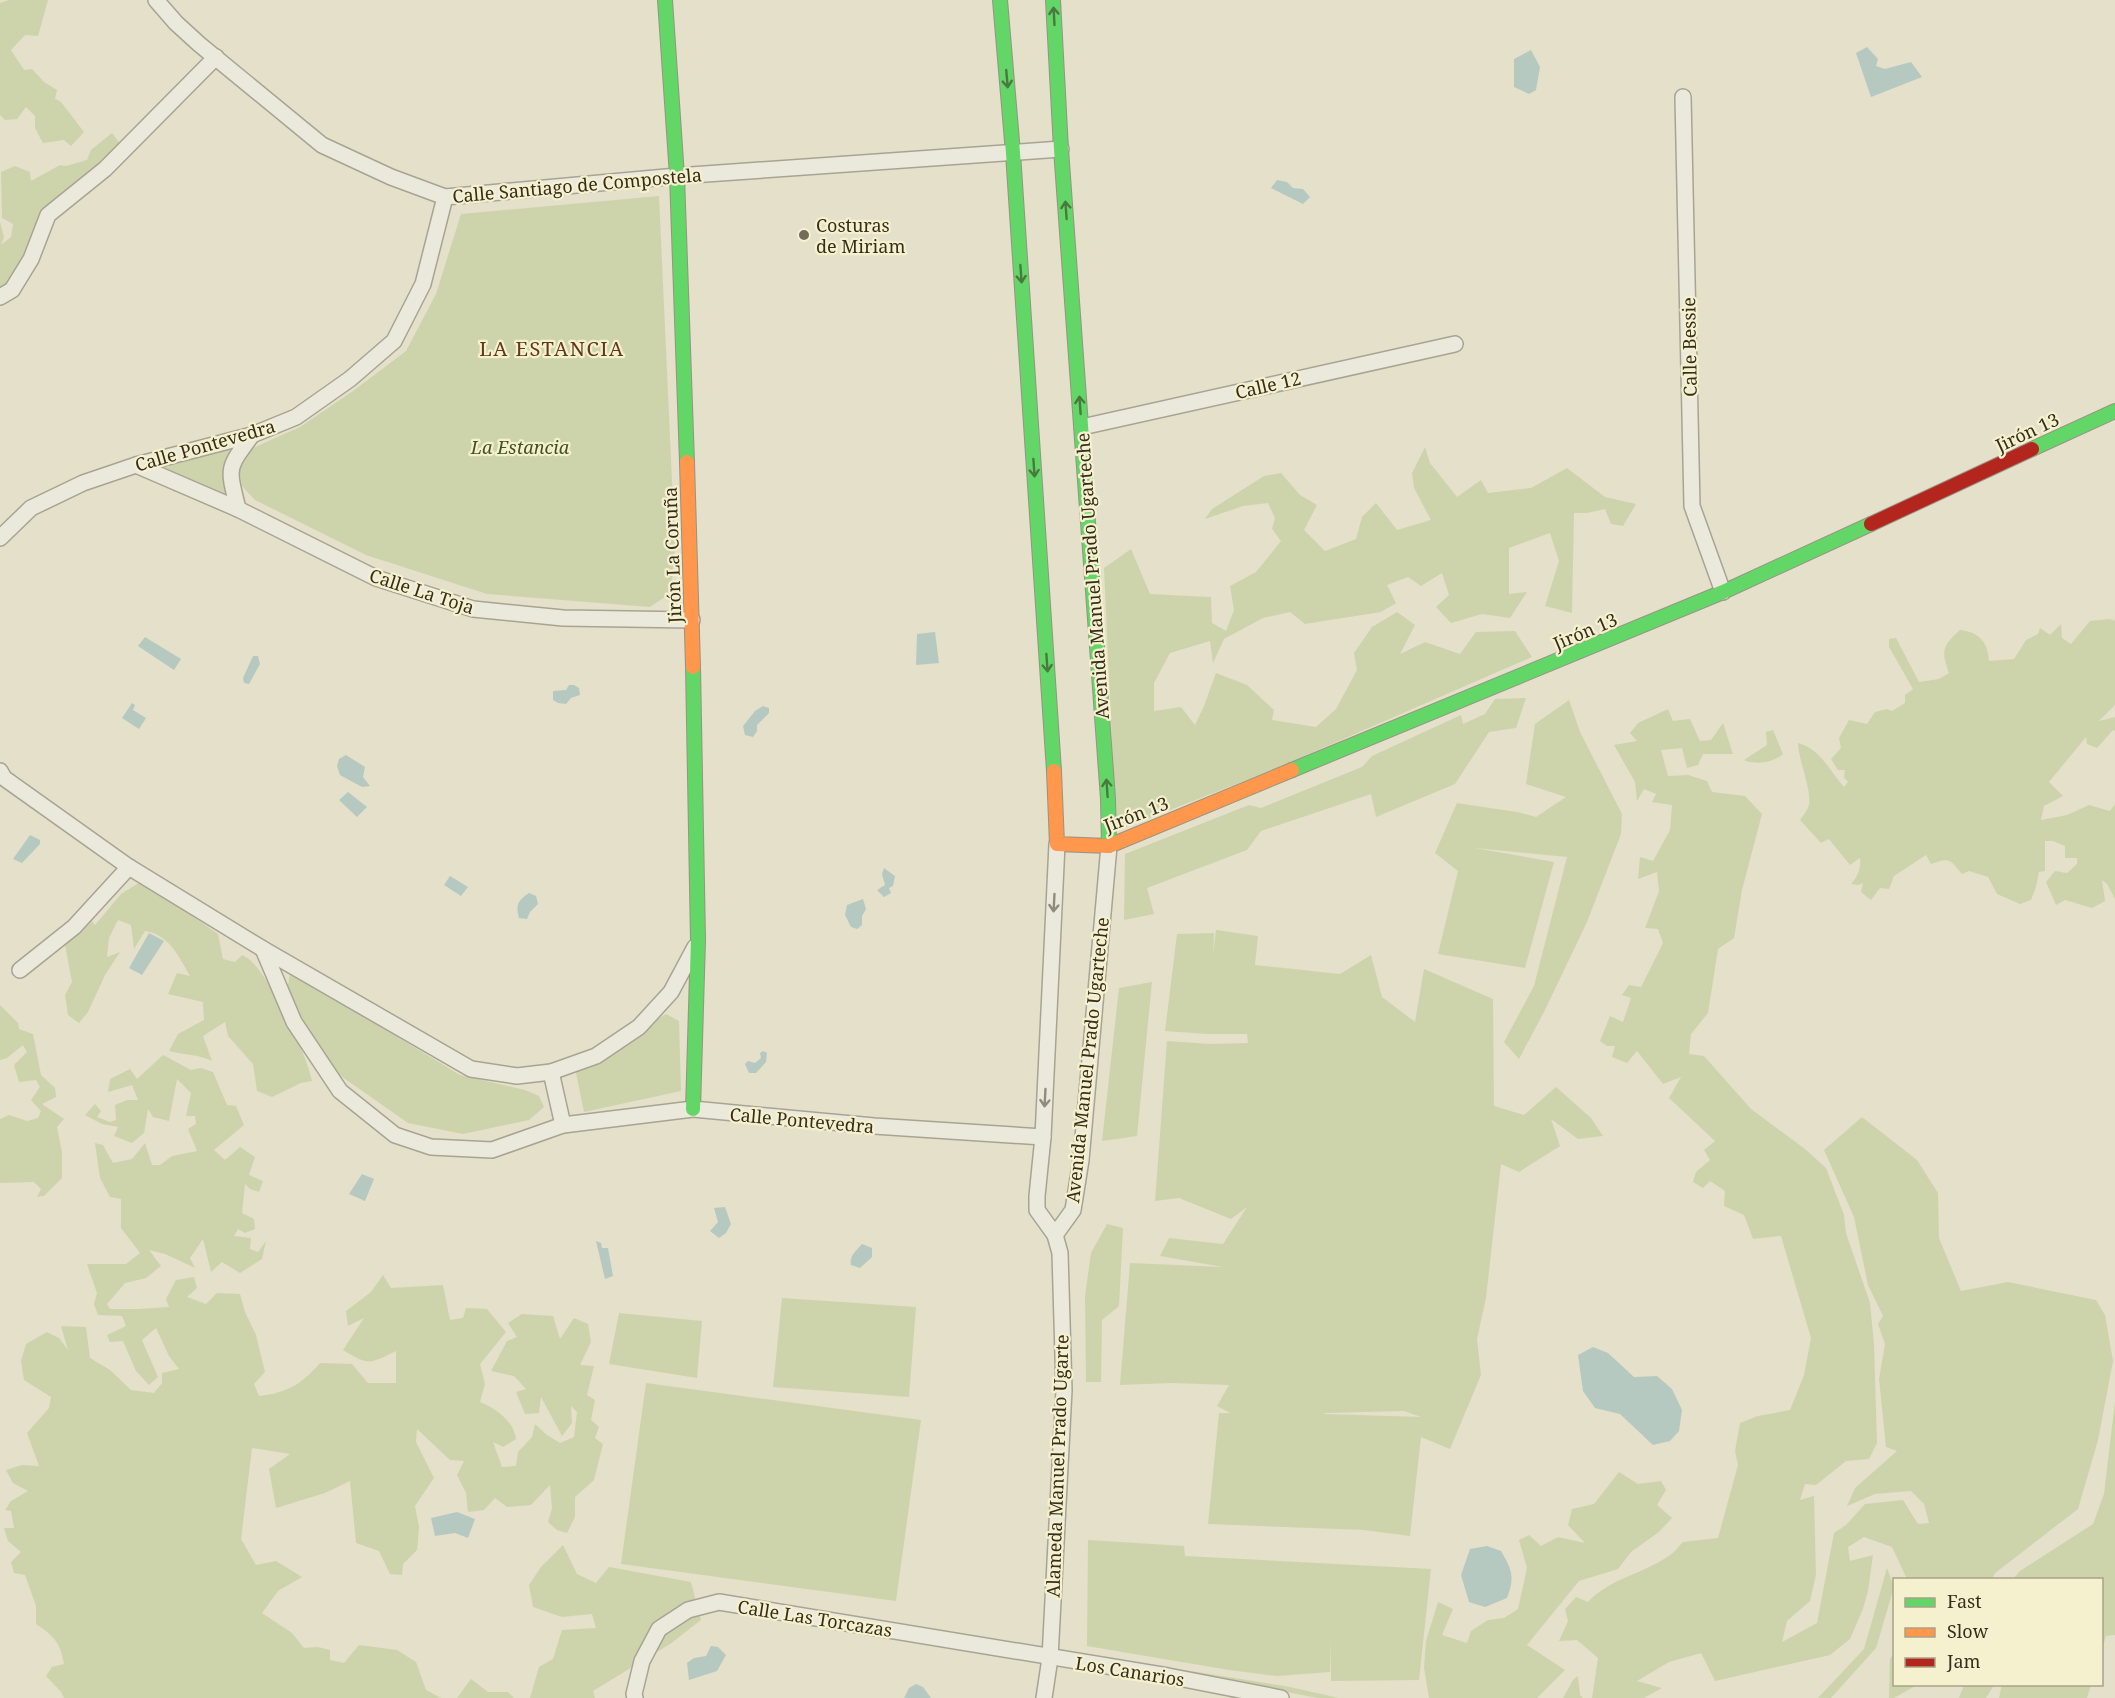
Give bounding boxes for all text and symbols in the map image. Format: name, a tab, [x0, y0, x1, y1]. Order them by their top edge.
one-way arrow	[1048, 6, 1059, 26]
one-way arrow	[1002, 69, 1013, 89]
street label: Calle Santiago de Compostela	[451, 162, 703, 208]
one-way arrow	[1060, 201, 1071, 221]
place label: Costuras de Miriam	[816, 213, 905, 258]
marker: Costuras de Miriam	[797, 228, 811, 242]
one-way arrow	[1016, 263, 1027, 283]
street label: Calle Bessie	[1676, 297, 1702, 397]
district label: LA ESTANCIA	[479, 335, 625, 362]
street label: Calle 12	[1233, 366, 1303, 404]
one-way arrow	[1074, 395, 1085, 415]
street label: Jirón 13	[1990, 407, 2063, 458]
street label: Calle Pontevedra	[132, 414, 278, 476]
street label: Avenida Manuel Prado Ugarteche	[1070, 432, 1114, 720]
park label: La Estancia	[470, 435, 570, 459]
one-way arrow	[1029, 458, 1040, 478]
street label: Jirón La Coruña	[658, 486, 686, 625]
street label: Calle La Toja	[367, 563, 477, 619]
street label: Jirón 13	[1548, 607, 1621, 656]
one-way arrow	[1041, 652, 1052, 672]
one-way arrow	[1102, 778, 1113, 798]
street label: Jirón 13	[1099, 791, 1172, 838]
one-way arrow	[1049, 892, 1060, 912]
street label: Avenida Manuel Prado Ugarteche	[1060, 916, 1114, 1204]
one-way arrow	[1039, 1087, 1050, 1107]
street label: Calle Pontevedra	[729, 1102, 875, 1138]
street label: Alameda Manuel Prado Ugarte	[1040, 1334, 1074, 1598]
legend	[1893, 1578, 2103, 1686]
text: Fast	[1947, 1589, 1982, 1613]
street label: Calle Las Torcazas	[736, 1594, 894, 1642]
text: Slow	[1947, 1619, 1989, 1643]
text: Jam	[1946, 1649, 1981, 1673]
street label: Los Canarios	[1074, 1651, 1186, 1691]

